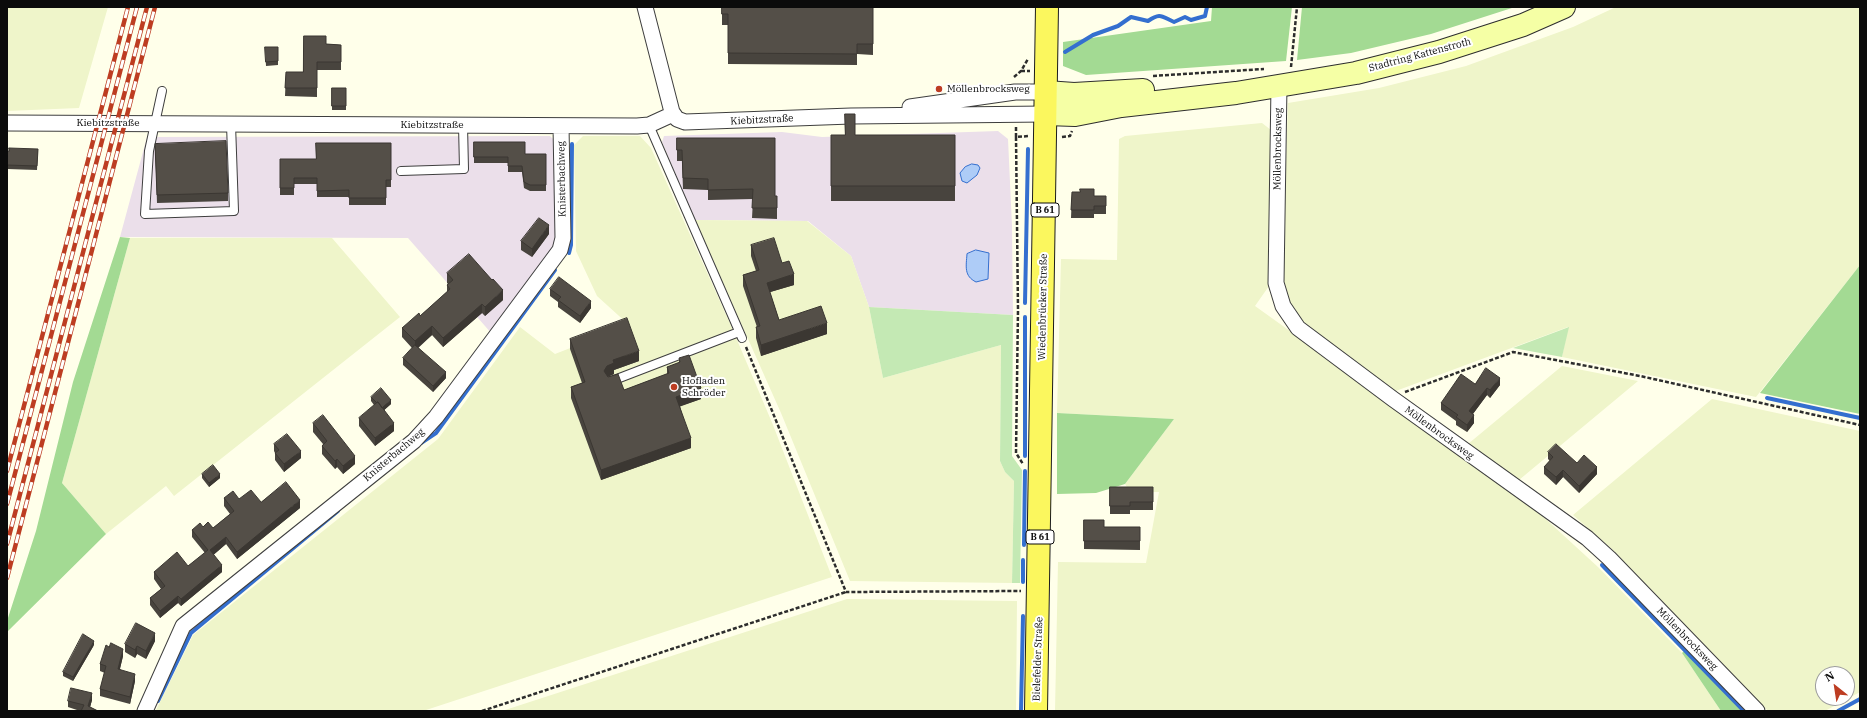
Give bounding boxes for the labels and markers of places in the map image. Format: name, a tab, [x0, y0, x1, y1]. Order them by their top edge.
place label: Möllenbrocksweg	[947, 83, 1030, 95]
marker: Möllenbrocksweg	[934, 84, 944, 94]
place label: Hofladen Schröder	[682, 375, 725, 398]
marker: Hofladen Schröder	[669, 382, 679, 392]

